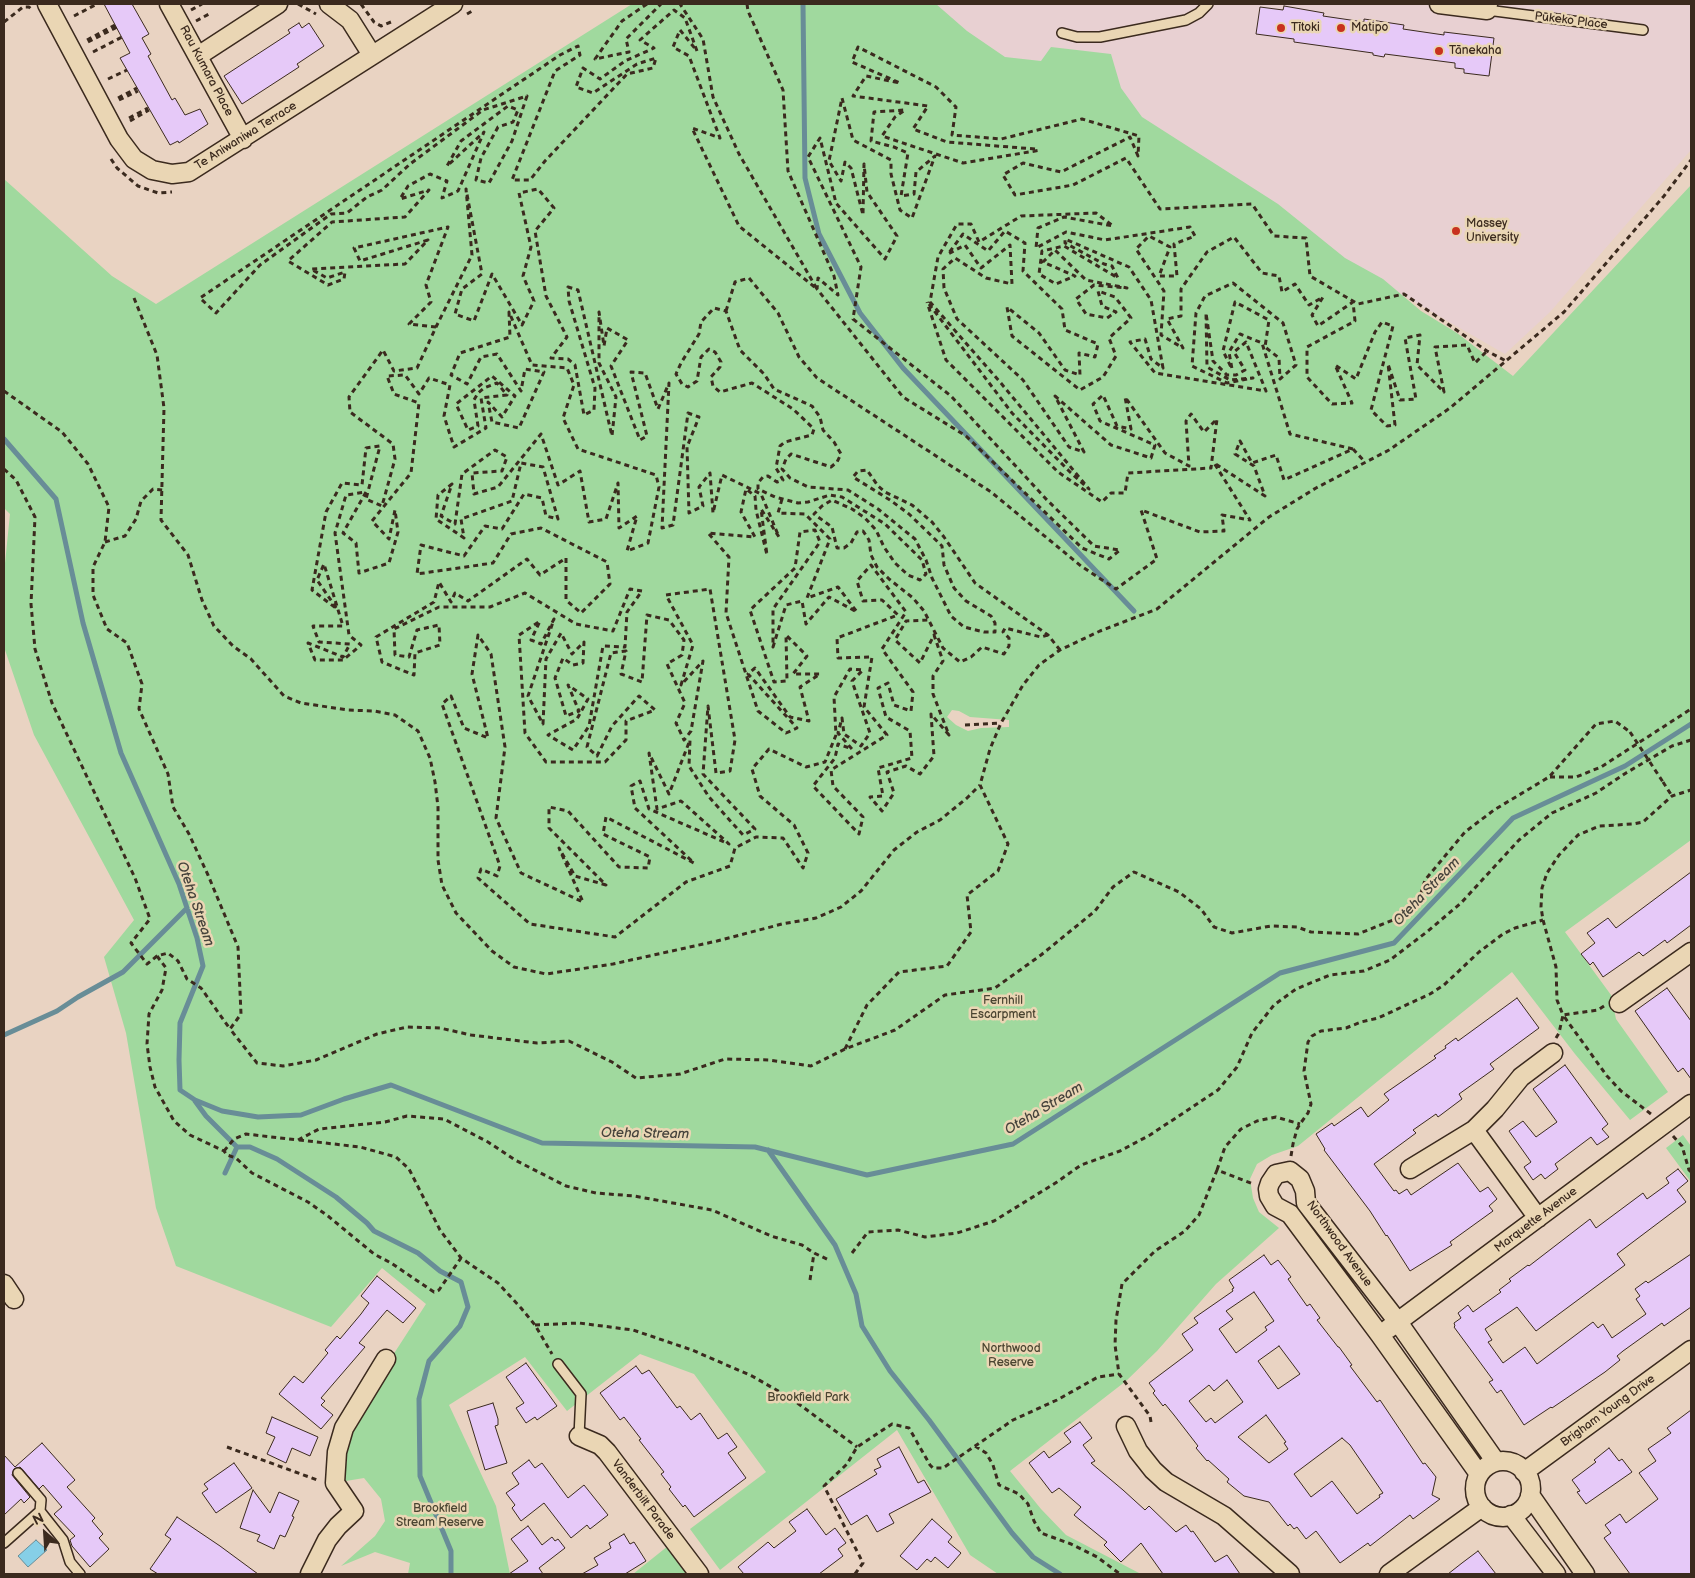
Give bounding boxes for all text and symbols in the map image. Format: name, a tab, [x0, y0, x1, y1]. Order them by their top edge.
street label: Pūkeko Place	[1534, 9, 1608, 33]
place label: Tītoki	[1291, 21, 1320, 35]
place label: Matipo	[1351, 21, 1388, 35]
marker: Tītoki	[1275, 22, 1287, 34]
marker: Matipo	[1335, 22, 1347, 34]
street label: Rau Kumara Place	[176, 23, 236, 119]
place label: Tānekaha	[1449, 44, 1502, 58]
marker: Tānekaha	[1433, 45, 1445, 57]
street label: Te Aniwaniwa Terrace	[192, 99, 300, 173]
place label: Massey University	[1466, 217, 1519, 245]
marker: Massey University	[1450, 225, 1462, 237]
water label: Oteha Stream	[1390, 854, 1464, 930]
water label: Oteha Stream	[173, 859, 217, 949]
park label: Fernhill Escarpment	[970, 994, 1036, 1022]
water label: Oteha Stream	[1002, 1079, 1086, 1139]
water label: Oteha Stream	[601, 1125, 689, 1143]
street label: Marquette Avenue	[1492, 1184, 1580, 1256]
street label: Northwood Avenue	[1303, 1198, 1375, 1290]
park label: Northwood Reserve	[981, 1342, 1041, 1370]
street label: Brigham Young Drive	[1558, 1372, 1658, 1450]
park label: Brookfield Park	[767, 1391, 849, 1405]
street label: Vanderbilt Parade	[608, 1457, 678, 1543]
park label: Brookfield Stream Reserve	[396, 1502, 484, 1530]
north arrow	[20, 1508, 70, 1558]
text: N	[30, 1509, 47, 1529]

